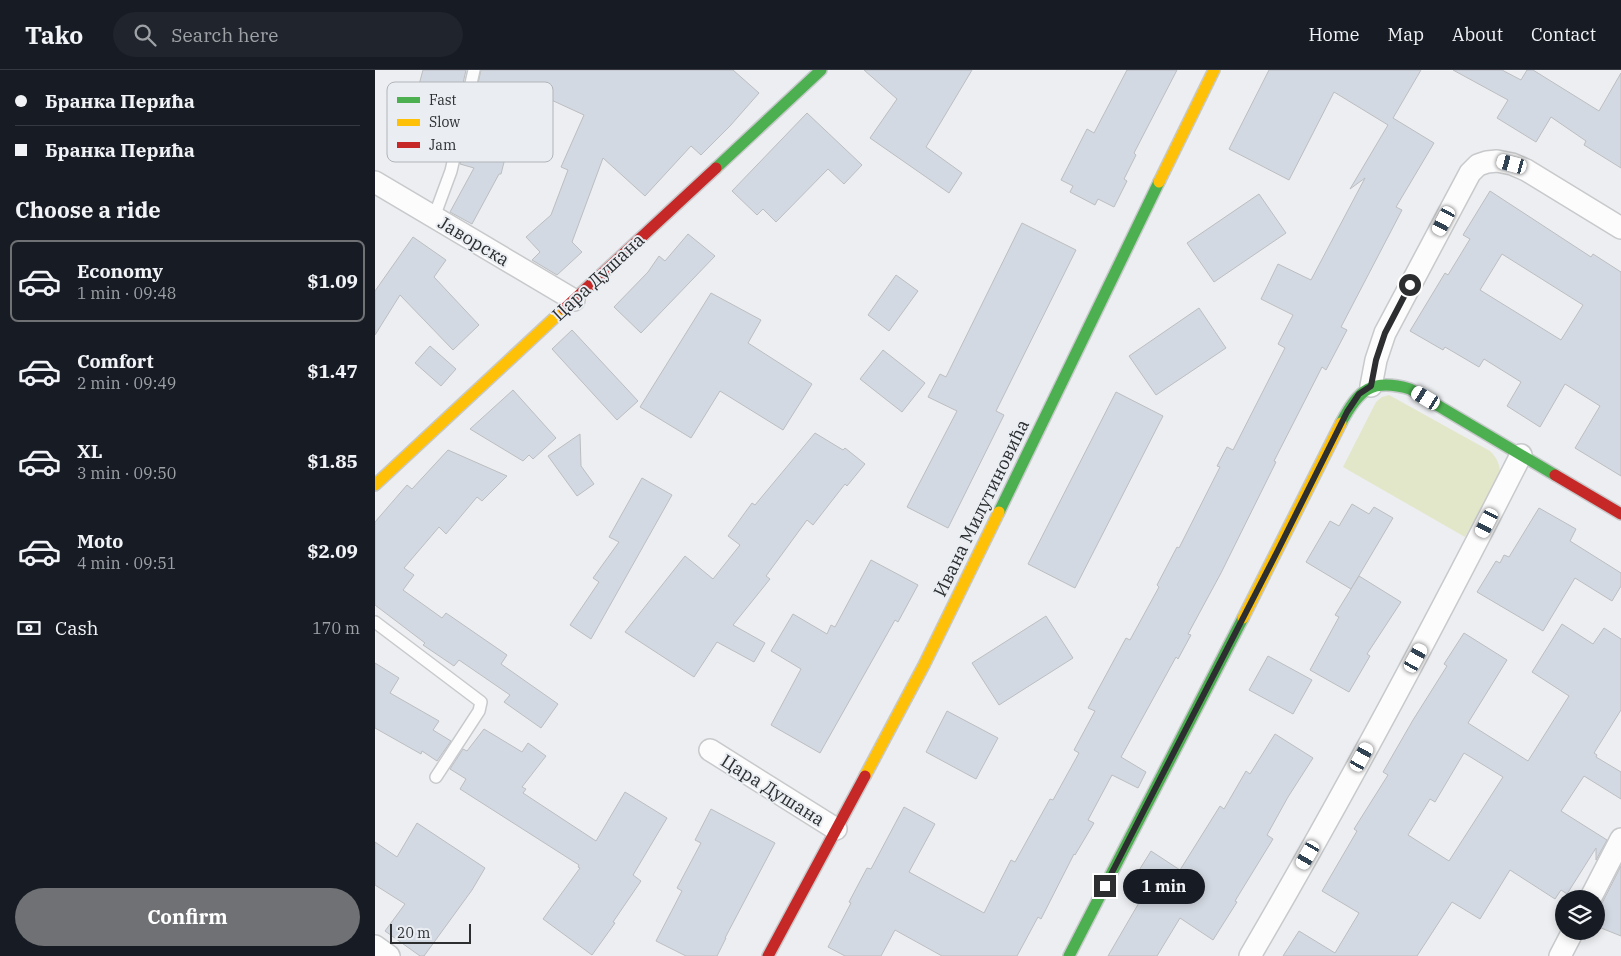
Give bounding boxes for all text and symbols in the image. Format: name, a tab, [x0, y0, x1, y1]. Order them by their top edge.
search box	[113, 12, 463, 57]
text: Tako	[25, 19, 83, 51]
icon: search	[131, 21, 159, 49]
text: Search here	[171, 23, 278, 47]
text: Home	[1308, 23, 1360, 46]
text: Map	[1388, 23, 1424, 46]
text: About	[1452, 23, 1503, 46]
text: Contact	[1531, 23, 1596, 46]
legend	[387, 82, 553, 162]
text: Бранка Перића	[45, 89, 195, 113]
text: Fast	[429, 91, 457, 109]
text: Slow	[429, 113, 460, 131]
text: Jam	[429, 136, 456, 154]
text: Бранка Перића	[45, 138, 195, 162]
car	[1495, 153, 1528, 175]
text: Choose a ride	[15, 195, 161, 224]
car	[1430, 204, 1457, 238]
street label: Јаворска	[434, 211, 514, 271]
street label: Цара Душана	[547, 228, 649, 326]
icon: car	[17, 259, 62, 304]
text: Economy	[77, 259, 163, 283]
text: $1.09	[307, 269, 358, 293]
route start	[1399, 274, 1421, 296]
text: 1 min · 09:48	[77, 283, 176, 303]
icon: car	[17, 349, 62, 394]
text: Comfort	[77, 349, 154, 373]
text: $1.47	[307, 359, 358, 383]
text: 2 min · 09:49	[77, 373, 176, 393]
car	[1409, 384, 1442, 412]
street label: Ивана Милутиновића	[928, 415, 1034, 600]
icon: car	[17, 439, 62, 484]
text: XL	[77, 439, 103, 463]
text: $1.85	[307, 449, 358, 473]
text: 3 min · 09:50	[77, 463, 176, 483]
car	[1473, 506, 1500, 540]
icon: car	[17, 529, 62, 574]
text: Moto	[77, 529, 123, 553]
text: $2.09	[307, 539, 358, 563]
text: 4 min · 09:51	[77, 553, 176, 573]
icon: cash	[15, 614, 43, 642]
text: Cash	[55, 616, 99, 640]
text: 170 m	[312, 618, 360, 638]
car	[1402, 641, 1429, 675]
car	[1348, 740, 1375, 774]
street label: Цара Душана	[717, 749, 829, 831]
car	[1294, 838, 1321, 872]
callout: 1 min	[1123, 868, 1205, 904]
route end	[1094, 875, 1116, 897]
text: 1 min	[1142, 876, 1186, 896]
button: Confirm	[15, 888, 360, 946]
map controls	[1555, 890, 1605, 940]
button: layers	[1555, 890, 1605, 940]
scale bar	[390, 921, 471, 944]
text: 20 m	[397, 924, 430, 942]

